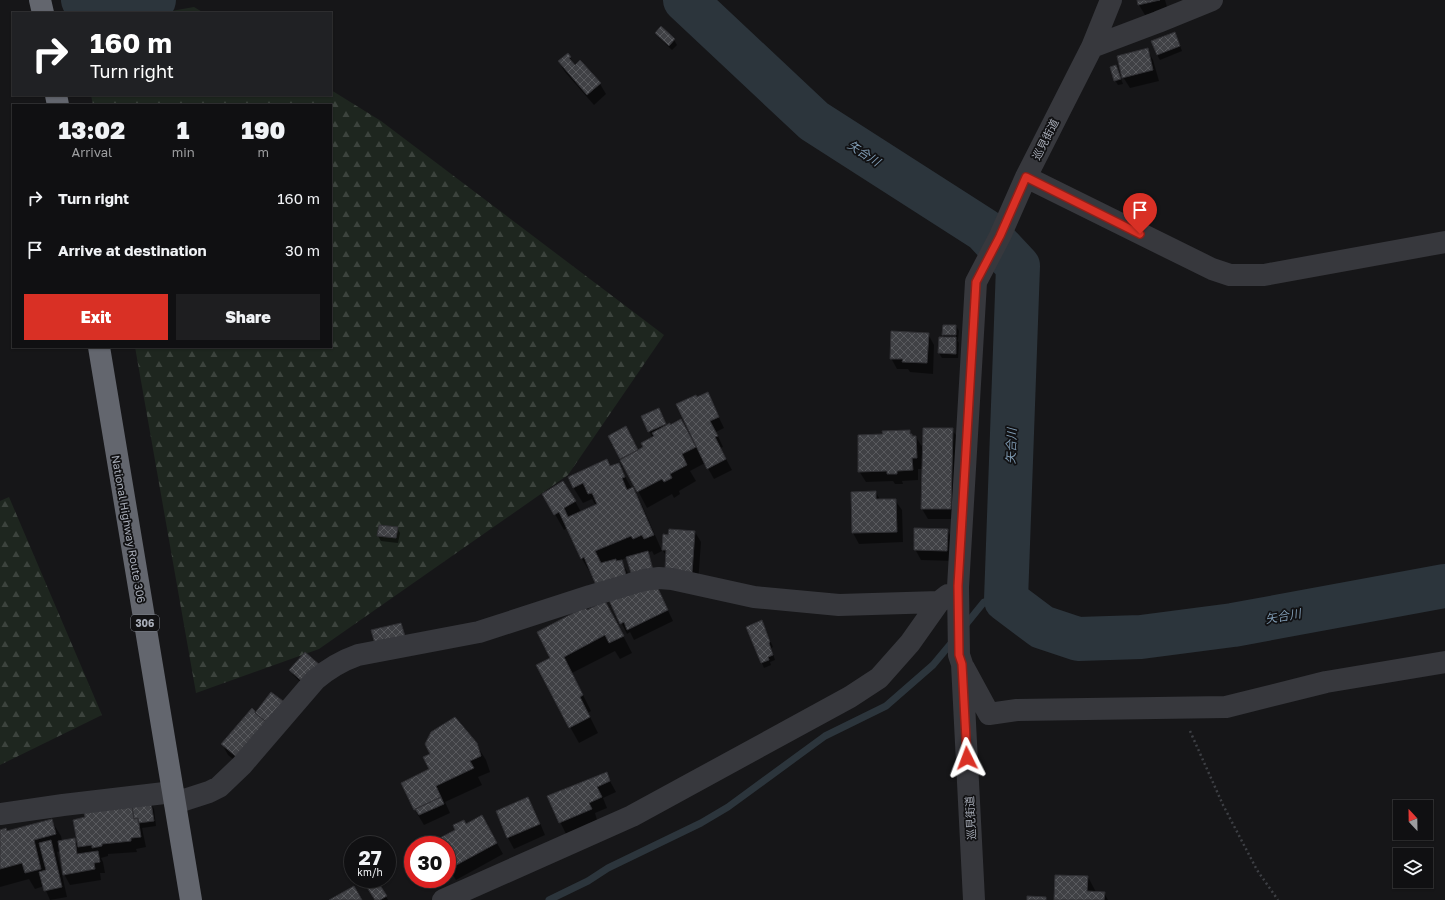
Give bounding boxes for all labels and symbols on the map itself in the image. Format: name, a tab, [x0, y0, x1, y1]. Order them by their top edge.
street label: 巡見街道	[1029, 116, 1061, 162]
water label: 矢合川	[845, 137, 885, 170]
pin	[1123, 193, 1157, 234]
water label: 矢合川	[1003, 426, 1019, 464]
street label: National Highway Route 306	[110, 454, 148, 604]
water label: 矢合川	[1264, 605, 1304, 627]
road number: 306	[131, 615, 159, 631]
position arrow	[946, 737, 988, 779]
street label: 巡見街道	[962, 796, 978, 840]
north arrow	[1393, 800, 1433, 840]
speed limit sign: 30	[404, 836, 456, 888]

